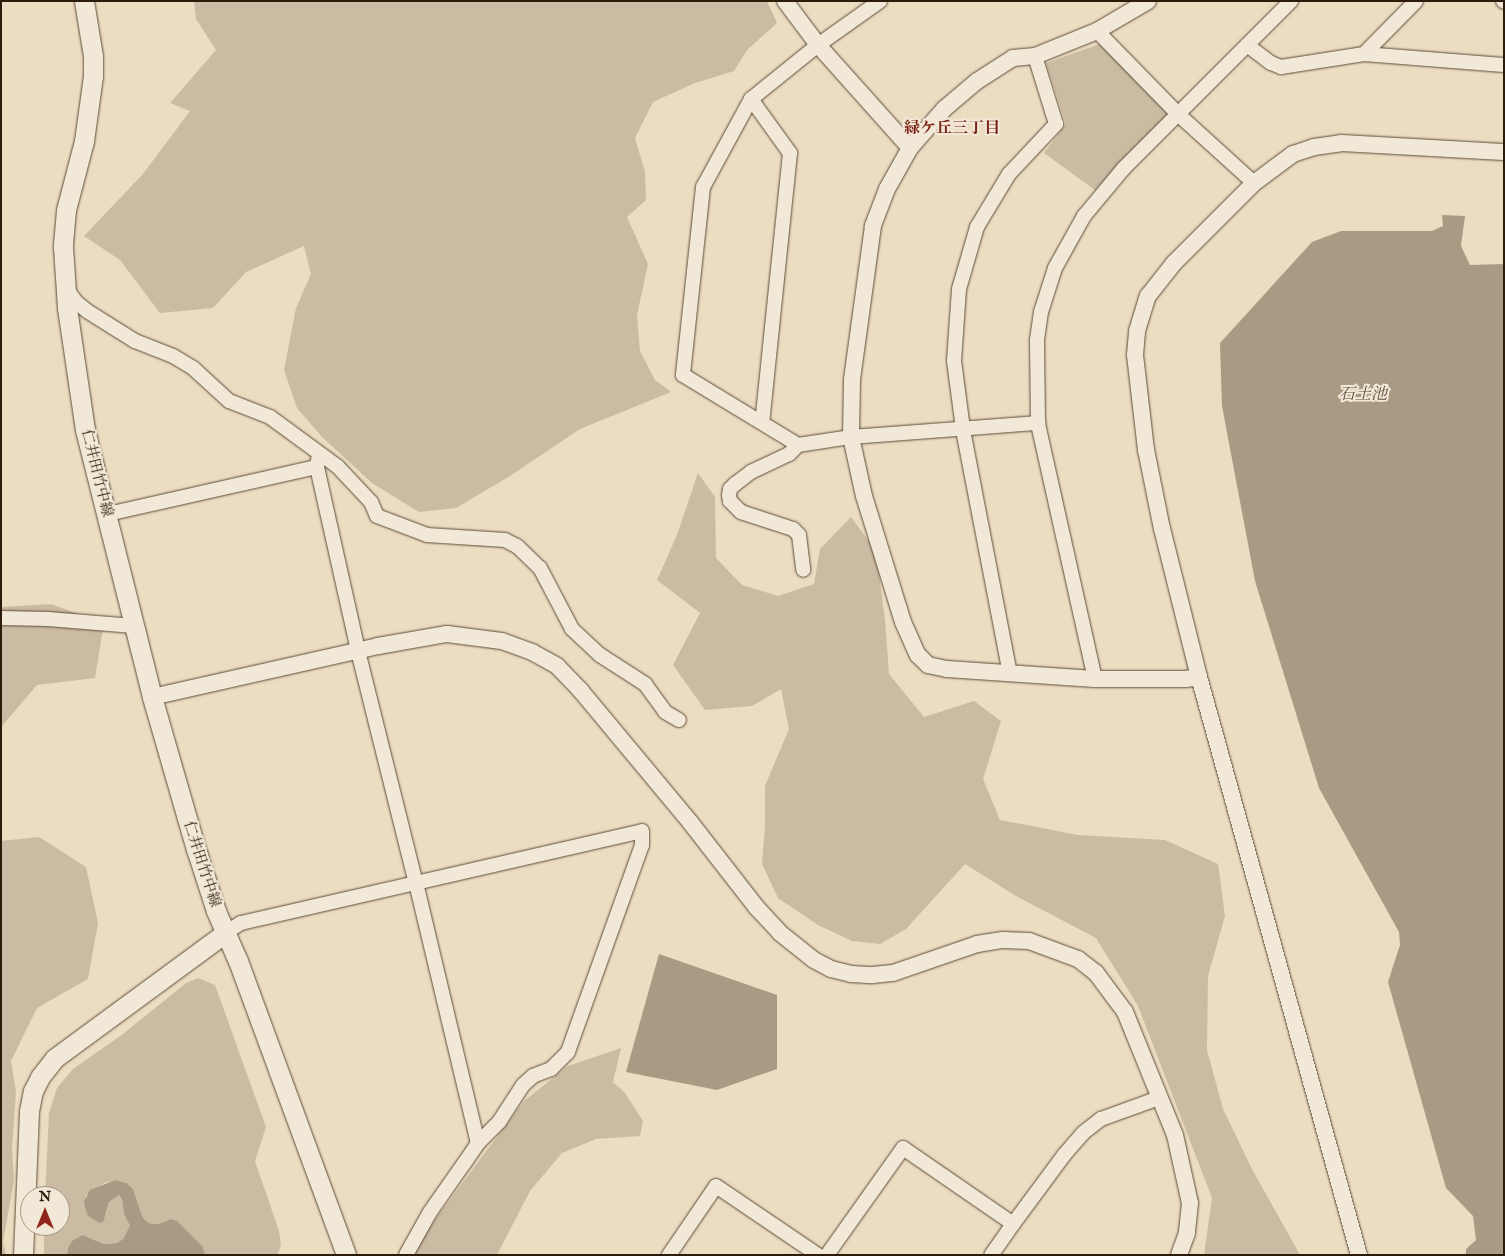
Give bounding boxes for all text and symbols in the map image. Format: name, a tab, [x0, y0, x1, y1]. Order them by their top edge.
district label: 緑ケ丘三丁目	[904, 119, 1000, 139]
water label: 石土池	[1339, 385, 1387, 405]
street label: 仁井田竹中線	[77, 427, 117, 519]
street label: 仁井田竹中線	[180, 818, 224, 910]
north arrow	[20, 1186, 70, 1236]
text: N	[39, 1188, 51, 1206]

